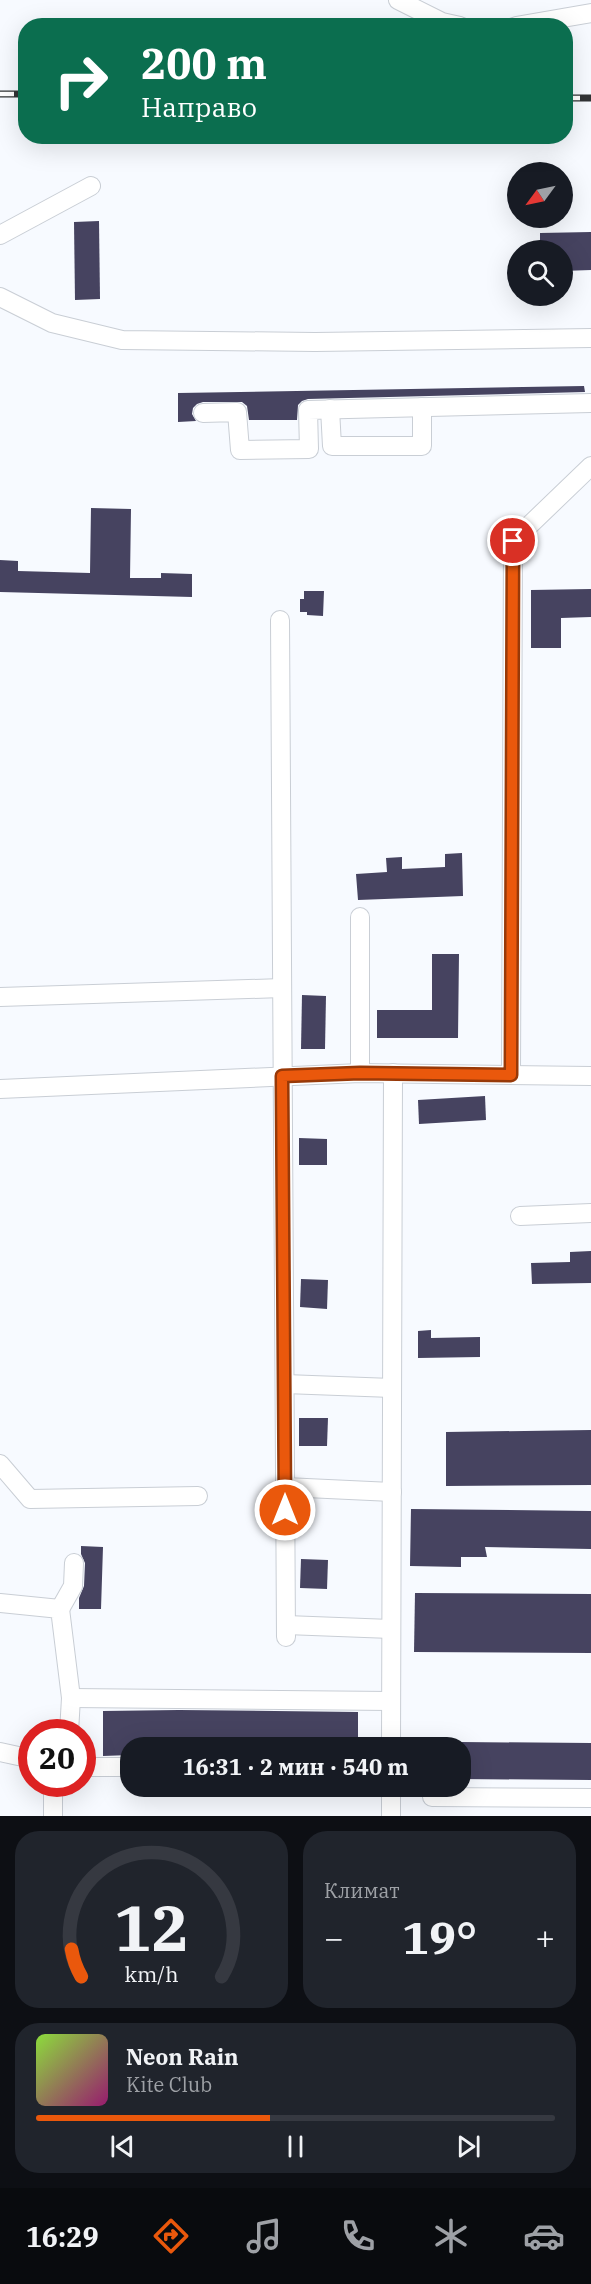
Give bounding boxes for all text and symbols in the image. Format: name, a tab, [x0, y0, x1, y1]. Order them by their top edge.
text: 200 m	[141, 36, 267, 91]
icon: right	[42, 42, 120, 120]
text: Направо	[141, 89, 257, 124]
north arrow	[507, 162, 573, 228]
map controls	[507, 162, 573, 306]
button: search	[507, 240, 573, 306]
pin	[487, 515, 538, 566]
icon: arrive	[496, 524, 529, 557]
position arrow	[253, 1478, 317, 1542]
speed limit sign: 20	[18, 1719, 96, 1797]
text: 16:31 · 2 мин · 540 m	[182, 1752, 409, 1781]
text: Климат	[324, 1877, 400, 1904]
text: 12	[114, 1887, 189, 1968]
text: 19°	[402, 1908, 477, 1966]
text: −	[324, 1916, 344, 1959]
text: +	[535, 1916, 555, 1959]
text: km/h	[124, 1960, 179, 1988]
text: Neon Rain	[126, 2042, 239, 2071]
text: Kite Club	[126, 2071, 212, 2098]
icon: previous	[106, 2130, 139, 2163]
icon: pause	[279, 2130, 312, 2163]
icon: next	[452, 2130, 485, 2163]
icon: directions	[150, 2215, 192, 2257]
icon: music	[243, 2215, 285, 2257]
icon: phone	[337, 2215, 379, 2257]
icon: climate	[430, 2215, 472, 2257]
icon: car	[523, 2215, 565, 2257]
text: 16:29	[26, 2219, 99, 2254]

